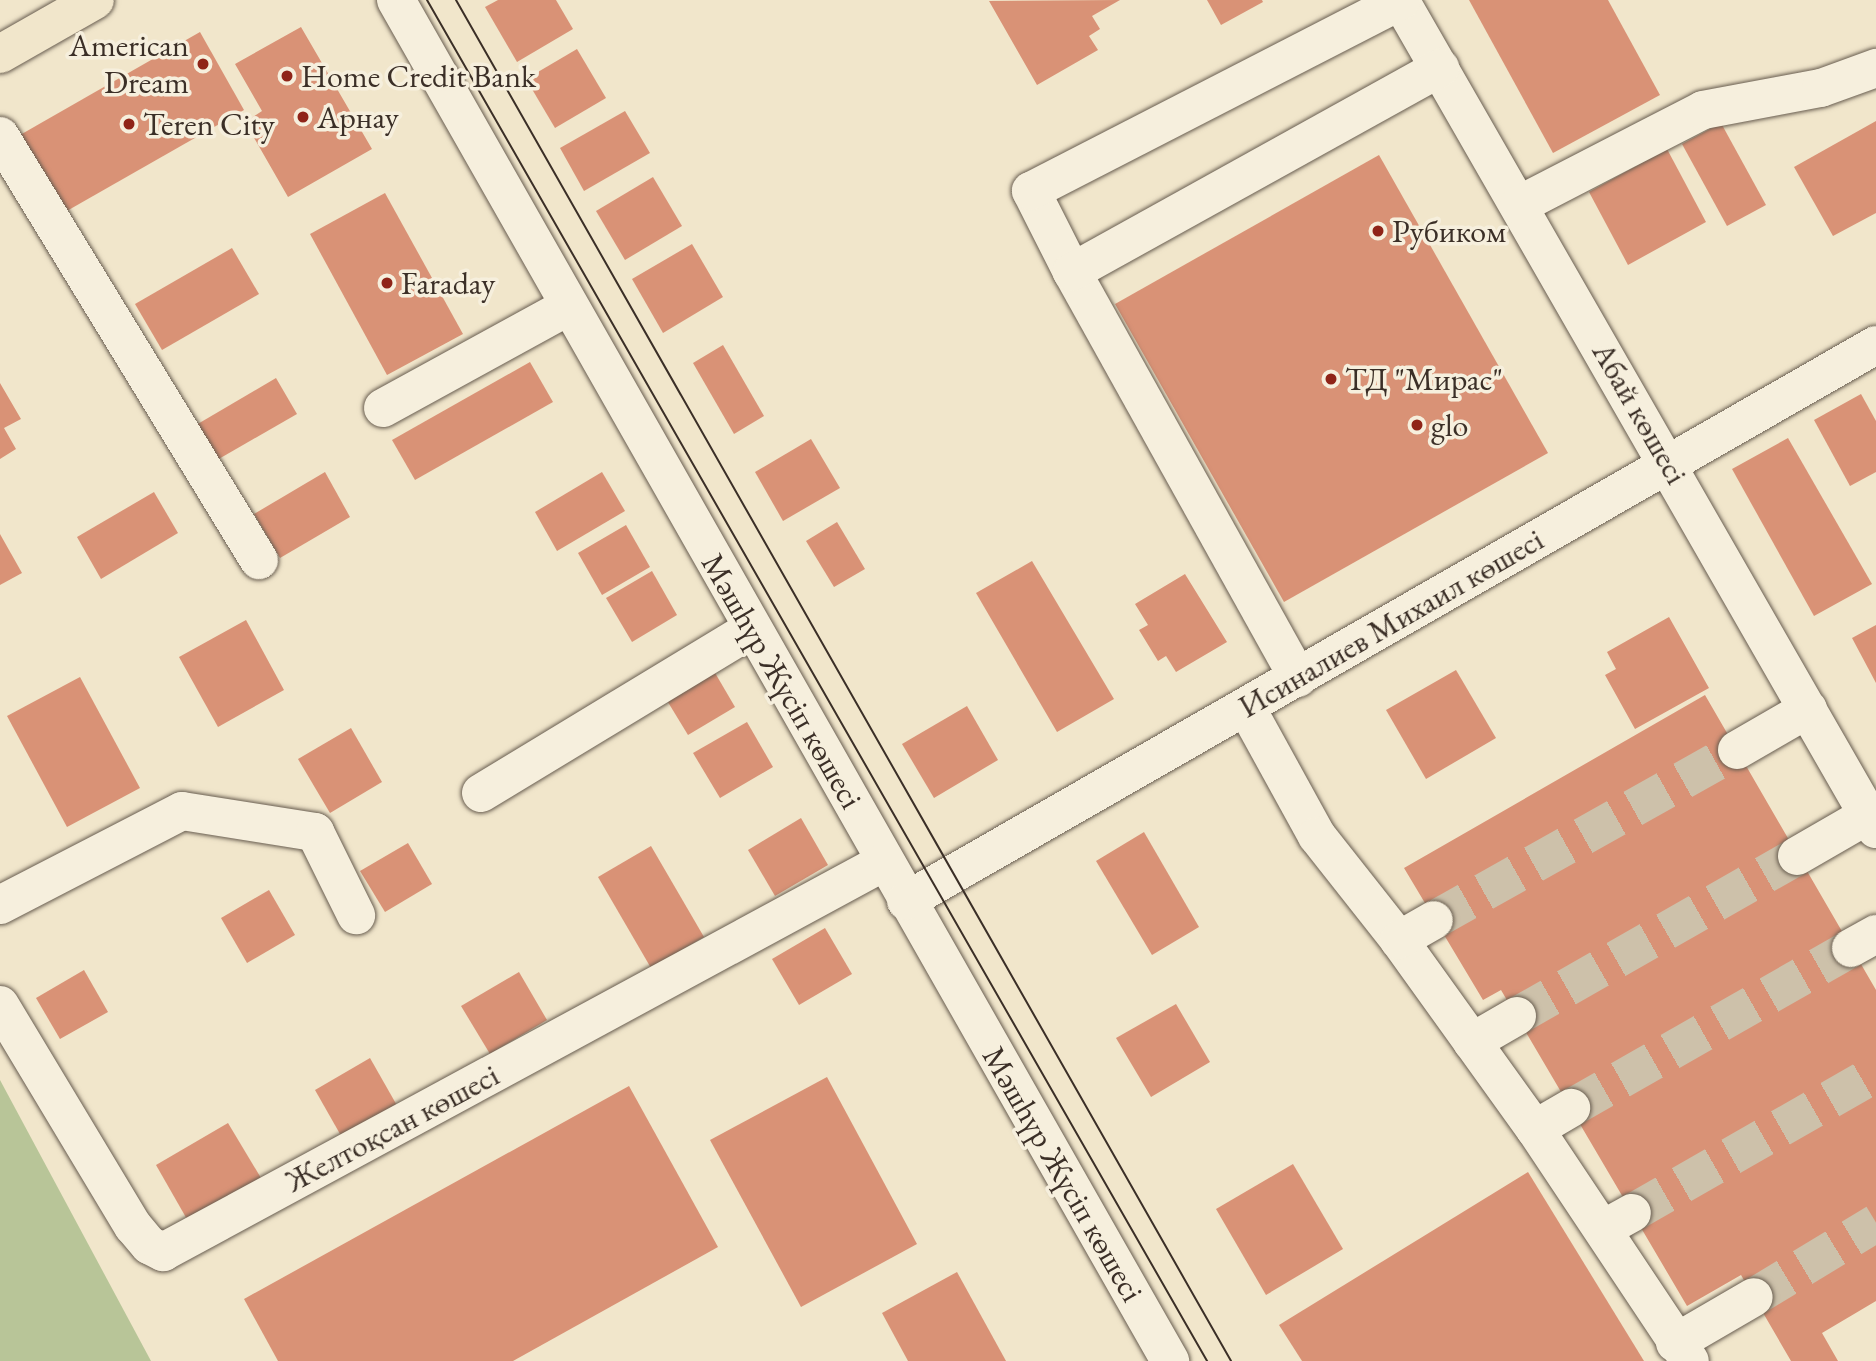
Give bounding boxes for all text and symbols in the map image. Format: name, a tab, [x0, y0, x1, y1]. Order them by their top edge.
place label: American Dream	[69, 27, 189, 102]
marker: American Dream	[195, 56, 211, 72]
place label: Home Credit Bank	[301, 57, 536, 95]
marker: Home Credit Bank	[279, 68, 295, 84]
place label: Арнау	[317, 98, 399, 136]
place label: Teren City	[143, 105, 275, 143]
marker: Арнау	[295, 109, 311, 125]
marker: Teren City	[121, 116, 137, 132]
place label: Рубиком	[1392, 212, 1506, 250]
marker: Рубиком	[1370, 223, 1386, 239]
place label: Faraday	[401, 264, 495, 302]
marker: Faraday	[379, 275, 395, 291]
street label: Абай көшесі	[1584, 335, 1696, 491]
place label: ТД "Мирас"	[1345, 360, 1503, 398]
marker: ТД "Мирас"	[1323, 371, 1339, 387]
place label: glo	[1431, 406, 1468, 444]
marker: glo	[1409, 417, 1425, 433]
street label: Исиналиев Михаил көшесі	[1232, 520, 1550, 726]
street label: Мәшһүр Жүсіп көшесі	[693, 547, 871, 815]
street label: Мәшһүр Жүсіп көшесі	[974, 1040, 1152, 1308]
street label: Желтоқсан көшесі	[279, 1056, 505, 1200]

